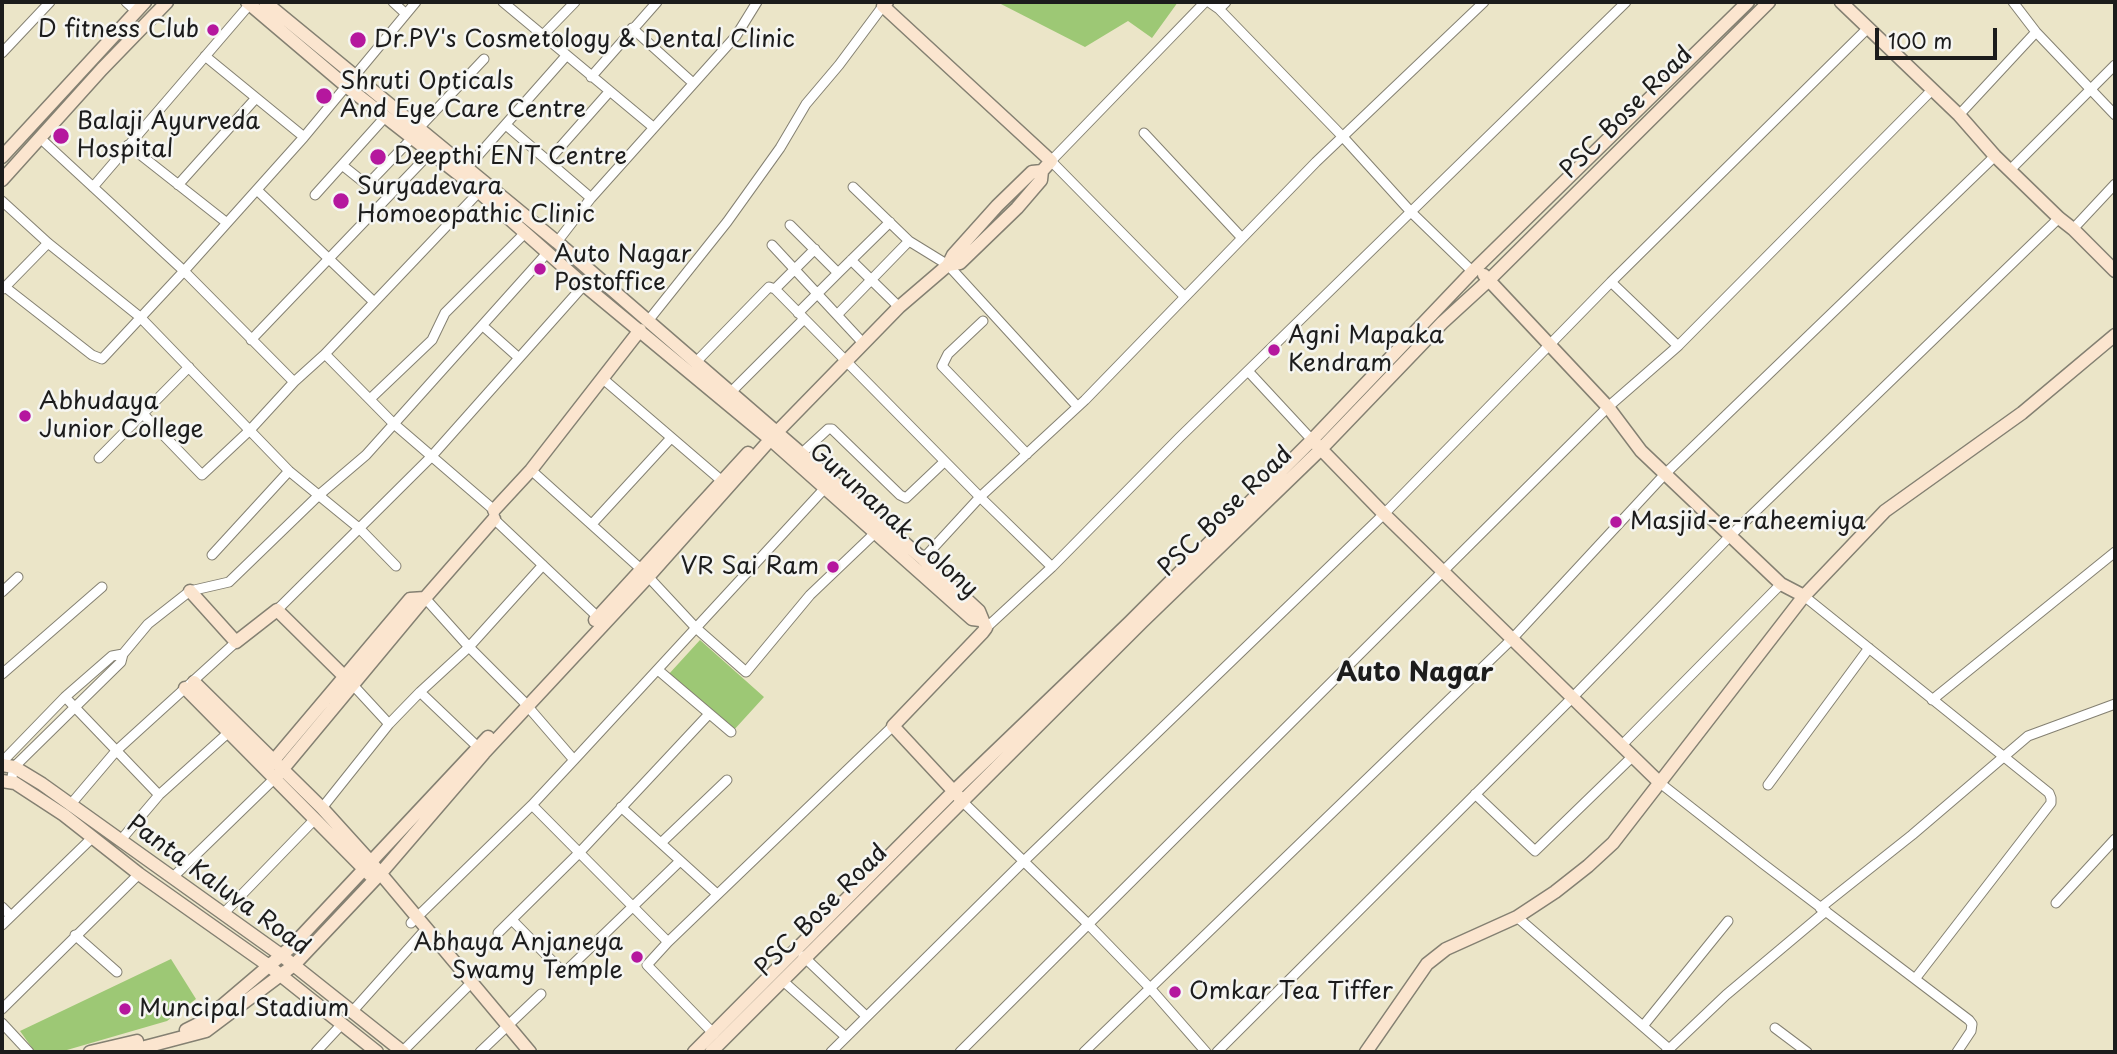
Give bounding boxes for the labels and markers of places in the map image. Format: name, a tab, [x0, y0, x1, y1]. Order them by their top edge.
place label: D fitness Club	[38, 16, 199, 44]
marker: D fitness Club	[205, 22, 221, 38]
place label: Dr.PV's Cosmetology & Dental Clinic	[374, 26, 795, 54]
marker: Dr.PV's Cosmetology & Dental Clinic	[348, 30, 368, 50]
place label: Shruti Opticals And Eye Care Centre	[340, 68, 586, 124]
marker: Shruti Opticals And Eye Care Centre	[314, 86, 334, 106]
place label: Balaji Ayurveda Hospital	[77, 108, 260, 164]
marker: Balaji Ayurveda Hospital	[51, 126, 71, 146]
place label: Deepthi ENT Centre	[394, 143, 627, 171]
marker: Deepthi ENT Centre	[368, 147, 388, 167]
place label: Suryadevara Homoeopathic Clinic	[357, 173, 595, 229]
marker: Suryadevara Homoeopathic Clinic	[331, 191, 351, 211]
place label: Auto Nagar Postoffice	[554, 241, 691, 297]
marker: Auto Nagar Postoffice	[532, 261, 548, 277]
place label: Agni Mapaka Kendram	[1288, 322, 1444, 378]
marker: Agni Mapaka Kendram	[1266, 342, 1282, 358]
place label: Abhudaya Junior College	[39, 388, 204, 444]
marker: Abhudaya Junior College	[17, 408, 33, 424]
place label: Masjid-e-raheemiya	[1630, 508, 1866, 536]
marker: Masjid-e-raheemiya	[1608, 514, 1624, 530]
place label: VR Sai Ram	[681, 553, 819, 581]
marker: VR Sai Ram	[825, 559, 841, 575]
place label: Abhaya Anjaneya Swamy Temple	[413, 929, 623, 985]
marker: Abhaya Anjaneya Swamy Temple	[629, 949, 645, 965]
place label: Omkar Tea Tiffer	[1189, 978, 1393, 1006]
marker: Omkar Tea Tiffer	[1167, 984, 1183, 1000]
place label: Muncipal Stadium	[139, 995, 349, 1023]
marker: Muncipal Stadium	[117, 1001, 133, 1017]

